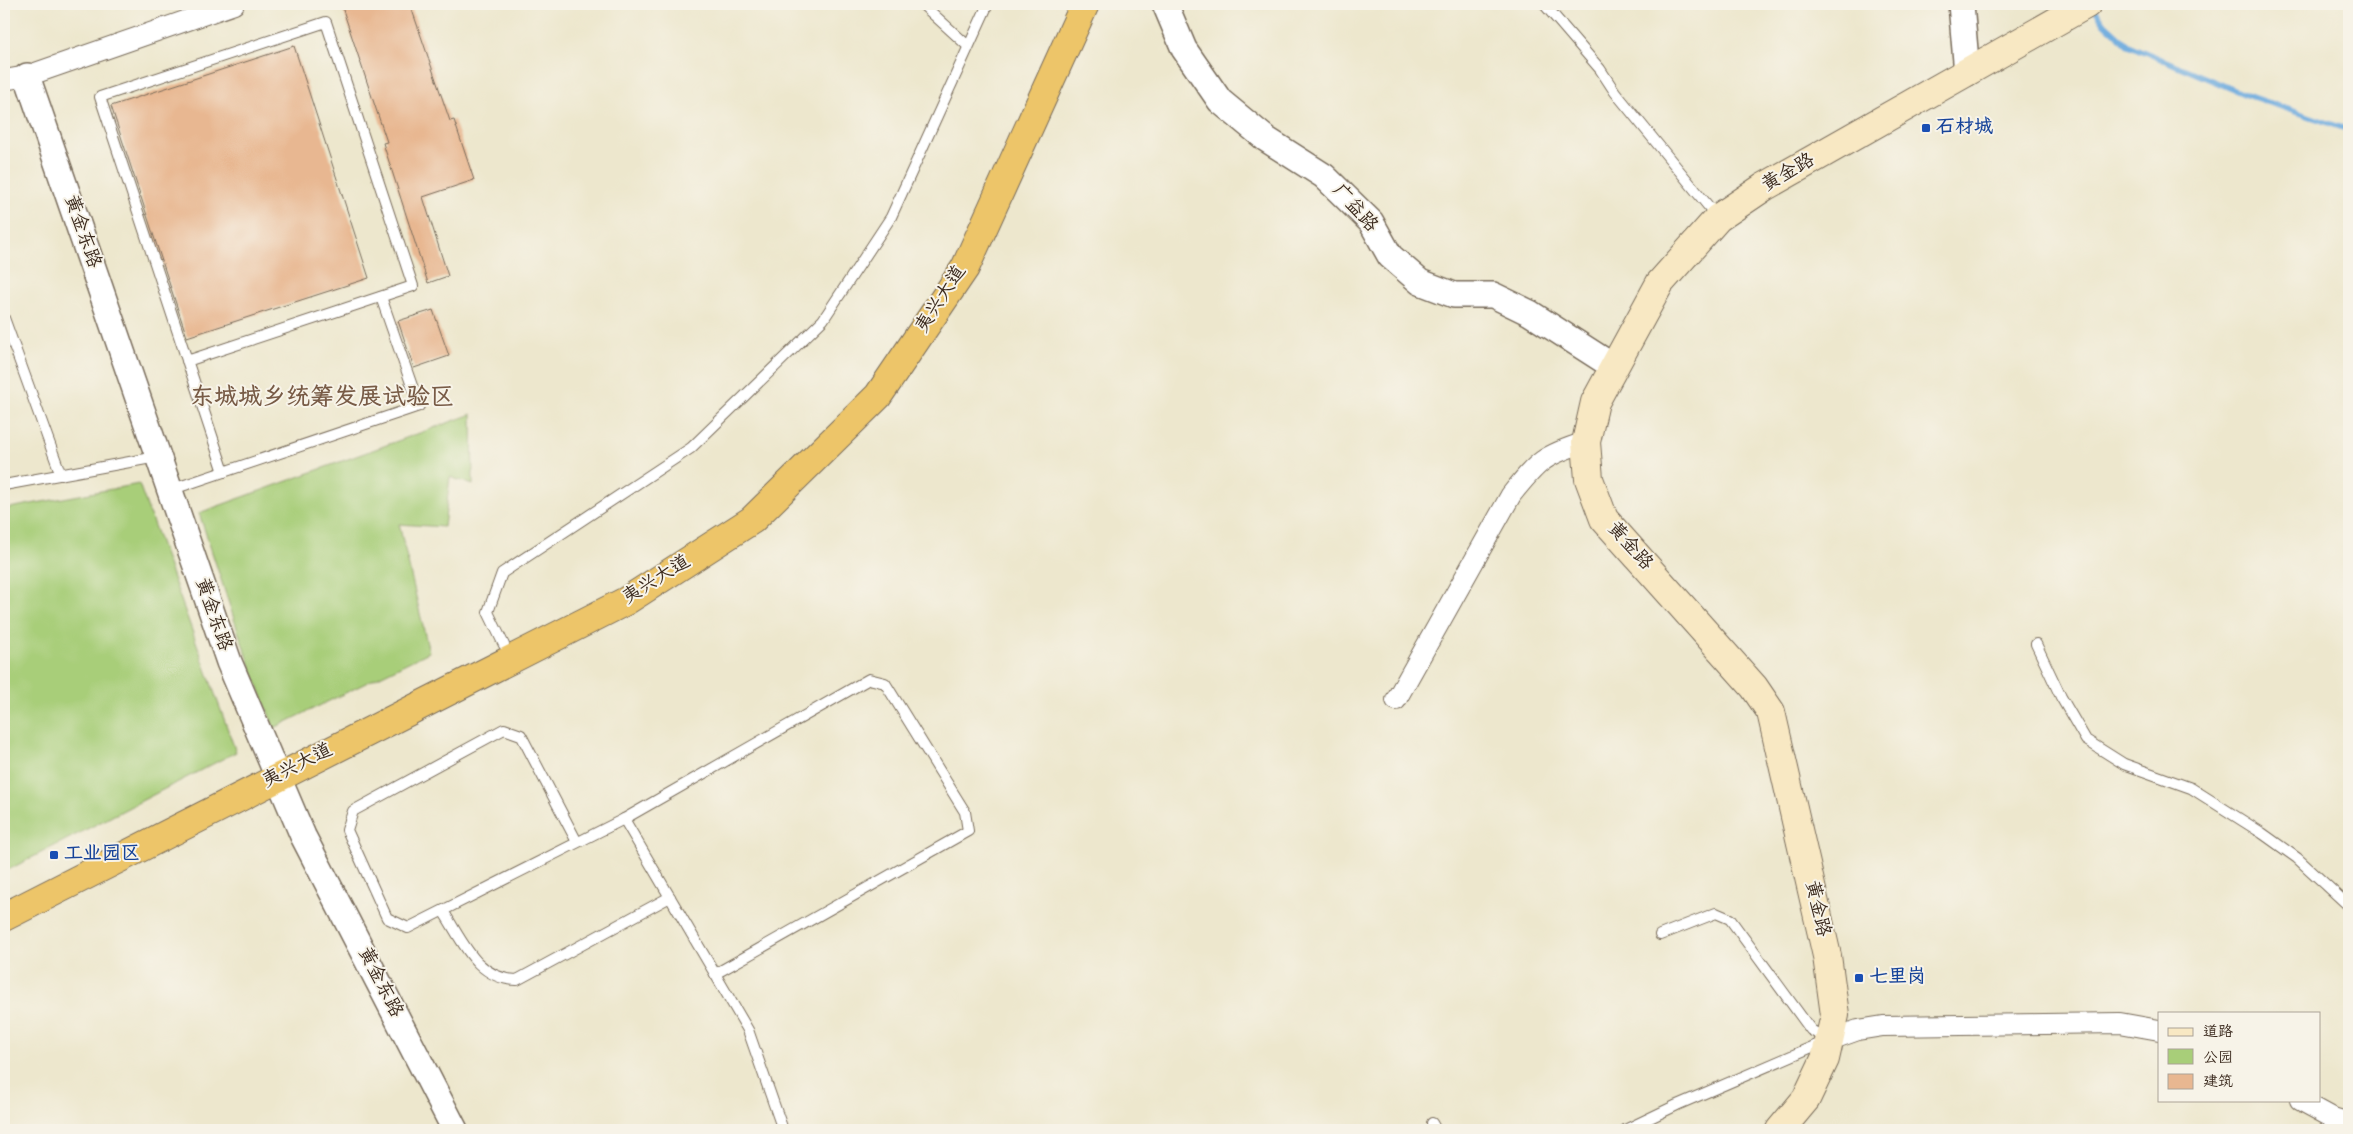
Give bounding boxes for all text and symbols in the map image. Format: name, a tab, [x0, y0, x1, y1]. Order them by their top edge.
place label: 石材城	[1936, 116, 1993, 140]
marker: 石材城	[1920, 122, 1932, 134]
street label: 黄金路	[1758, 149, 1819, 198]
street label: 广益路	[1326, 179, 1382, 238]
street label: 黄金东路	[58, 192, 105, 272]
street label: 夷兴大道	[911, 261, 972, 338]
district label: 东城城乡统筹发展试验区	[190, 384, 454, 414]
street label: 黄金路	[1601, 517, 1657, 576]
street label: 夷兴大道	[618, 550, 695, 611]
street label: 黄金东路	[189, 575, 236, 655]
street label: 夷兴大道	[258, 739, 337, 795]
place label: 工业园区	[64, 844, 140, 867]
marker: 工业园区	[48, 849, 60, 861]
street label: 黄金路	[1798, 878, 1835, 939]
street label: 黄金东路	[351, 943, 407, 1022]
place label: 七里岗	[1869, 965, 1926, 990]
marker: 七里岗	[1853, 972, 1865, 984]
legend	[2158, 1012, 2320, 1102]
text: 道路	[2203, 1024, 2233, 1042]
text: 公园	[2203, 1050, 2233, 1068]
text: 建筑	[2203, 1074, 2233, 1092]

